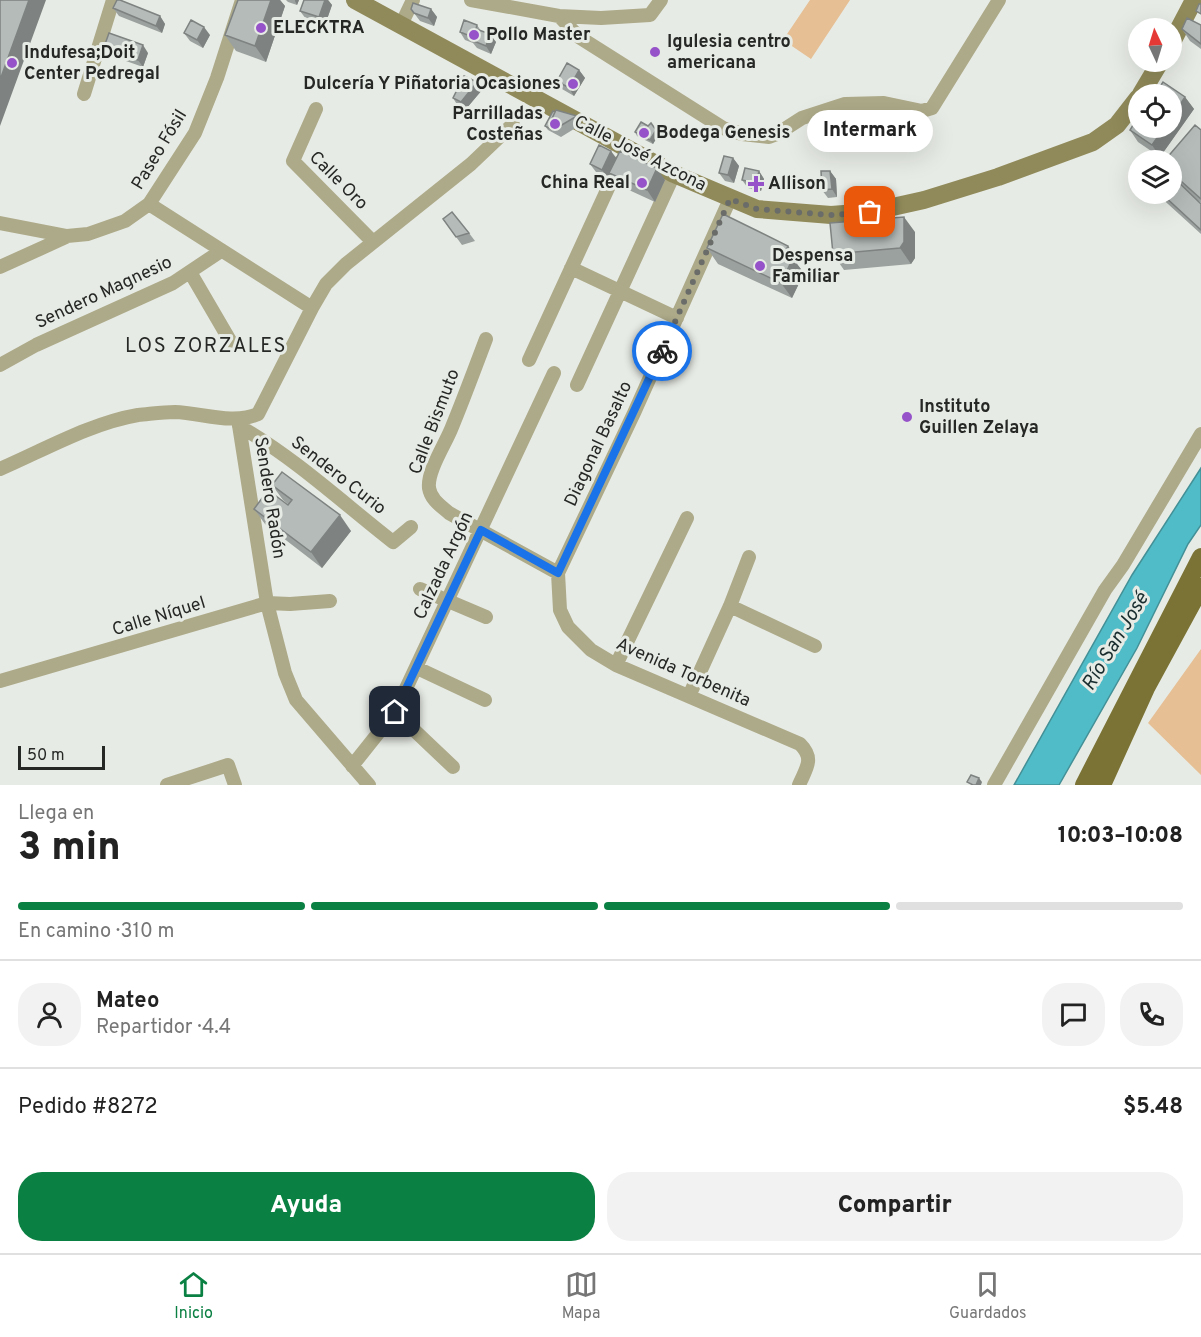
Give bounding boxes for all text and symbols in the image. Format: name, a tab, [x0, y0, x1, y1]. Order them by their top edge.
place label: ELECKTRA	[273, 17, 365, 40]
north arrow	[1128, 18, 1182, 72]
map controls	[1128, 18, 1182, 204]
marker: ELECKTRA	[254, 21, 268, 35]
place label: Pollo Master	[486, 24, 591, 47]
marker: Pollo Master	[467, 28, 481, 42]
place label: Igulesia centro americana	[667, 31, 791, 75]
place label: Indufesa;Doit Center Pedregal	[24, 42, 160, 86]
marker: Igulesia centro americana	[648, 45, 662, 59]
marker: Indufesa;Doit Center Pedregal	[5, 56, 19, 70]
place label: Dulcería Y Piñatoria Ocasiones	[303, 73, 561, 96]
marker: Dulcería Y Piñatoria Ocasiones	[566, 77, 580, 91]
button: locate	[1128, 84, 1182, 138]
place label: Parrilladas Costeñas	[452, 103, 543, 147]
street label: Paseo Fósil	[127, 106, 193, 194]
callout: Intermark	[807, 110, 933, 152]
street label: Calle José Azcona	[570, 111, 710, 197]
marker: Parrilladas Costeñas	[548, 117, 562, 131]
text: Intermark	[823, 118, 917, 144]
place label: Bodega Genesis	[656, 122, 790, 145]
marker: Bodega Genesis	[637, 126, 651, 140]
street label: Calle Oro	[304, 147, 372, 215]
button: layers	[1128, 150, 1182, 204]
place label: China Real	[541, 172, 630, 195]
place label: Allison	[768, 173, 826, 196]
marker: China Real	[635, 176, 649, 190]
marker: Allison	[749, 177, 763, 191]
pin	[844, 186, 895, 237]
icon: bag	[853, 195, 886, 228]
place label: Despensa Familiar	[772, 245, 853, 289]
street label: Sendero Magnesio	[32, 251, 176, 335]
marker: Despensa Familiar	[753, 259, 767, 273]
courier	[632, 321, 692, 381]
district label: LOS ZORZALES	[125, 334, 287, 360]
icon: bike	[646, 335, 679, 368]
street label: Calle Bismuto	[404, 366, 466, 478]
street label: Diagonal Basalto	[560, 378, 638, 510]
place label: Instituto Guillen Zelaya	[919, 396, 1039, 440]
marker: Instituto Guillen Zelaya	[900, 410, 914, 424]
street label: Sendero Curio	[286, 432, 390, 520]
street label: Sendero Radón	[248, 435, 290, 561]
street label: Calzada Argón	[409, 508, 479, 624]
water label: Río San José	[1077, 587, 1156, 696]
street label: Calle Níquel	[110, 592, 208, 642]
street label: Avenida Torbenita	[612, 633, 754, 713]
pin	[369, 686, 420, 737]
icon: home	[378, 695, 411, 728]
scale bar	[18, 743, 105, 770]
text: 50 m	[27, 746, 65, 766]
text: Llega en	[18, 801, 94, 827]
text: 10:03–10:08	[1058, 823, 1183, 850]
text: 3 min	[18, 825, 121, 874]
text: En camino · 310 m	[18, 919, 175, 945]
button: person	[18, 983, 81, 1046]
button: chat	[1042, 983, 1105, 1046]
button: phone	[1120, 983, 1183, 1046]
text: Mateo	[96, 988, 159, 1015]
text: Repartidor · 4.4	[96, 1015, 231, 1041]
text: Pedido #8272	[18, 1094, 158, 1121]
text: $5.48	[1123, 1094, 1183, 1121]
button: Ayuda	[18, 1172, 595, 1241]
button: Compartir	[607, 1172, 1183, 1241]
tab: Inicio	[174, 1268, 213, 1324]
tab: Mapa	[562, 1268, 600, 1324]
tab: Guardados	[949, 1268, 1027, 1324]

